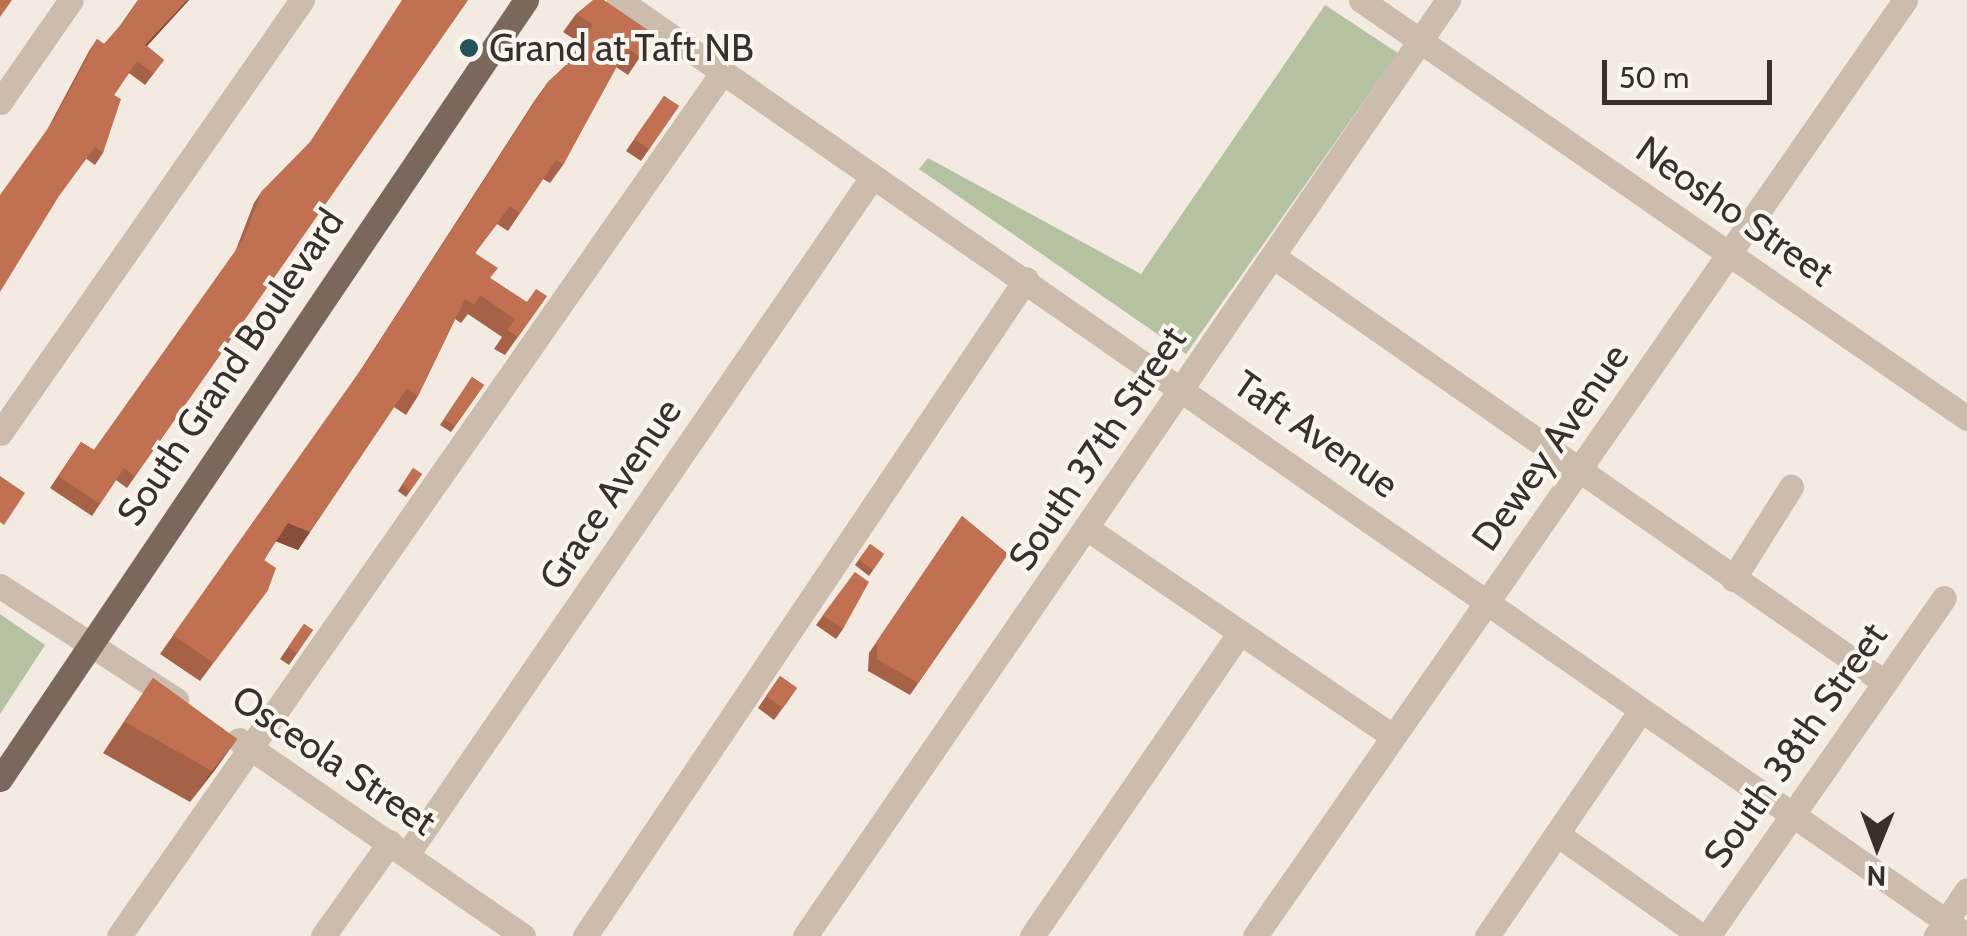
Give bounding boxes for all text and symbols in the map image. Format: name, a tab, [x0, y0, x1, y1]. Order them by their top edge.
place label: Grand at Taft NB	[489, 25, 754, 71]
marker: Grand at Taft NB	[458, 37, 480, 59]
scale bar	[1607, 40, 1777, 102]
text: 50 m	[1619, 59, 1689, 96]
street label: Neosho Street	[1628, 126, 1842, 296]
street label: South Grand Boulevard	[107, 200, 353, 534]
street label: South 37th Street	[999, 317, 1195, 579]
street label: Dewey Avenue	[1462, 335, 1638, 559]
street label: Taft Avenue	[1225, 361, 1407, 507]
street label: Grace Avenue	[529, 390, 691, 598]
street label: South 38th Street	[1694, 614, 1896, 876]
street label: Osceola Street	[224, 675, 444, 845]
north arrow	[1827, 796, 1927, 896]
text: N	[1866, 859, 1887, 893]

